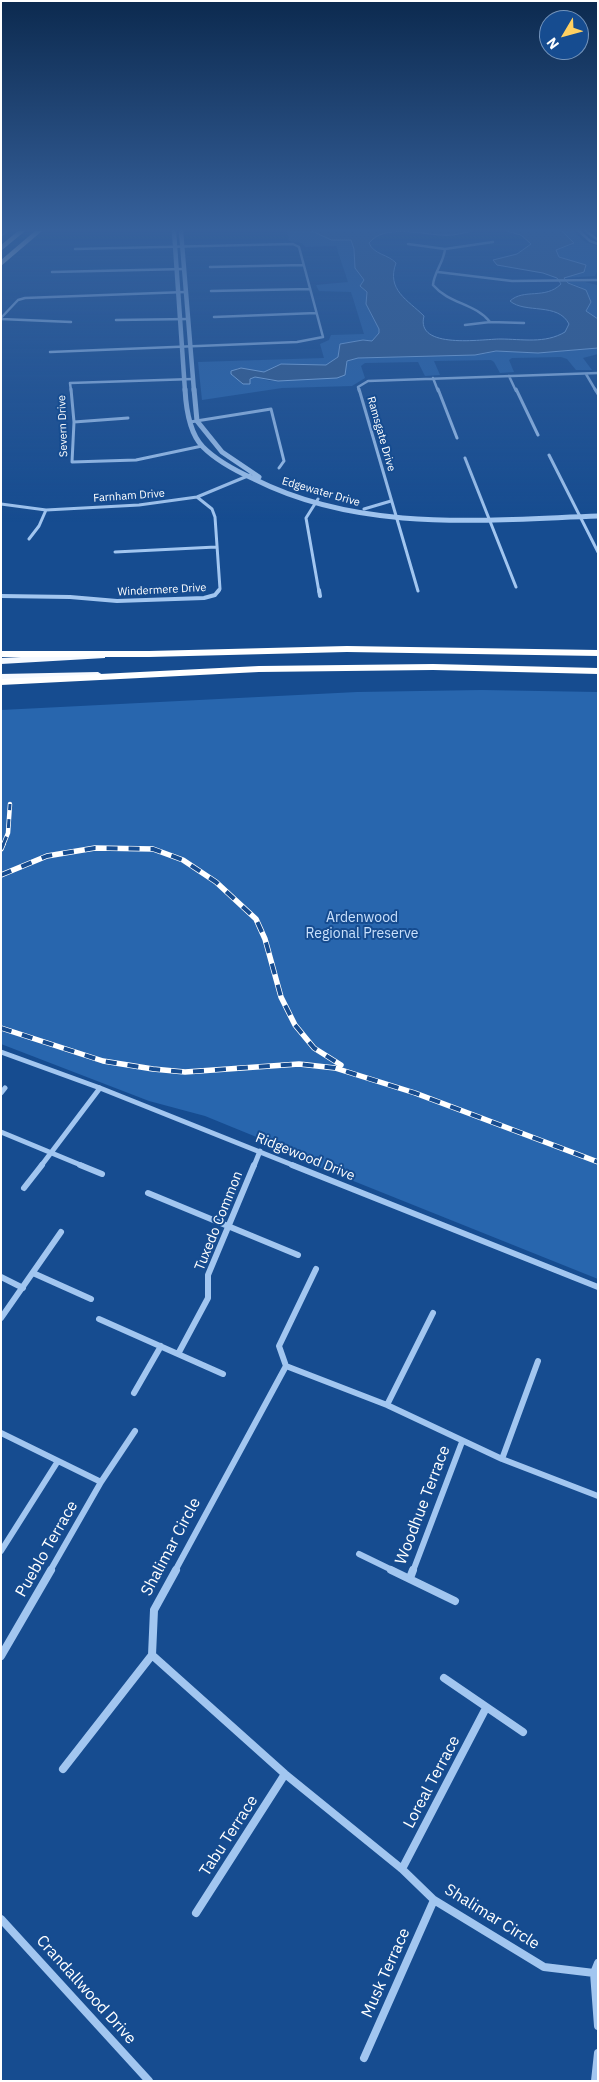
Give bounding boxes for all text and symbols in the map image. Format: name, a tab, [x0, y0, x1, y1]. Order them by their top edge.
north arrow	[539, 10, 589, 60]
text: N	[543, 34, 563, 53]
street label: Severn Drive	[55, 395, 71, 457]
street label: Ramsgate Drive	[364, 395, 398, 473]
street label: Edgewater Drive	[280, 475, 362, 509]
street label: Farnham Drive	[93, 487, 165, 505]
street label: Windermere Drive	[117, 581, 207, 599]
park label: Ardenwood Regional Preserve	[305, 910, 419, 942]
street label: Ridgewood Drive	[253, 1129, 357, 1185]
street label: Tuxedo Common	[191, 1169, 247, 1273]
street label: Woodhue Terrace	[391, 1443, 455, 1567]
street label: Shalimar Circle	[137, 1495, 205, 1599]
street label: Pueblo Terrace	[12, 1498, 82, 1600]
street label: Loreal Terrace	[400, 1732, 464, 1832]
street label: Tabu Terrace	[196, 1792, 262, 1880]
street label: Shalimar Circle	[441, 1880, 543, 1954]
street label: Musk Terrace	[358, 1925, 414, 2021]
street label: Crandallwood Drive	[32, 1932, 140, 2048]

